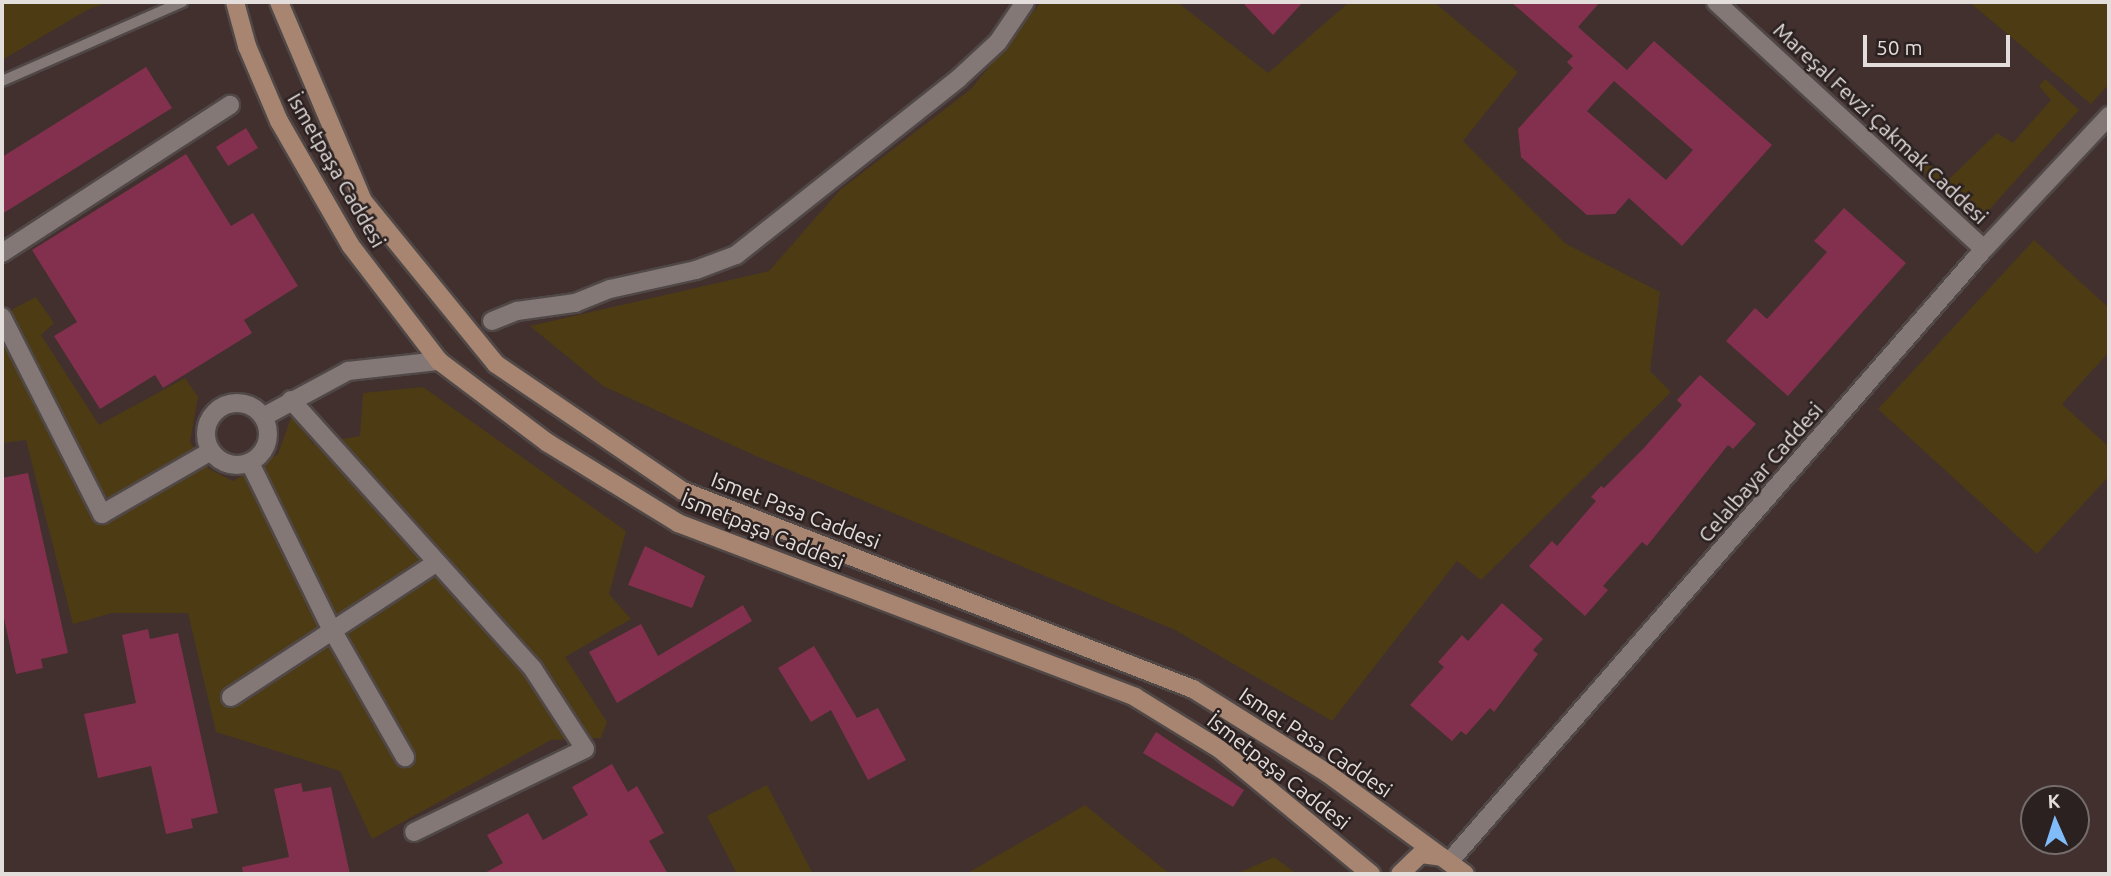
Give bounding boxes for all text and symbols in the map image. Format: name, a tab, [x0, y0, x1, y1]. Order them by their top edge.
street label: Mareşal Fevzi Çakmak Caddesi	[1769, 17, 1993, 229]
scale bar	[1866, 21, 2013, 65]
text: 50 m	[1876, 35, 1923, 59]
street label: İsmetpaşa Caddesi	[283, 88, 391, 252]
street label: Celalbayar Caddesi	[1692, 397, 1828, 547]
street label: Ismet Pasa Caddesi	[708, 466, 884, 554]
street label: İsmetpaşa Caddesi	[677, 486, 849, 574]
street label: Ismet Pasa Caddesi	[1235, 681, 1397, 803]
street label: İsmetpaşa Caddesi	[1203, 707, 1355, 835]
north arrow	[2020, 785, 2090, 855]
text: K	[2047, 790, 2061, 812]

